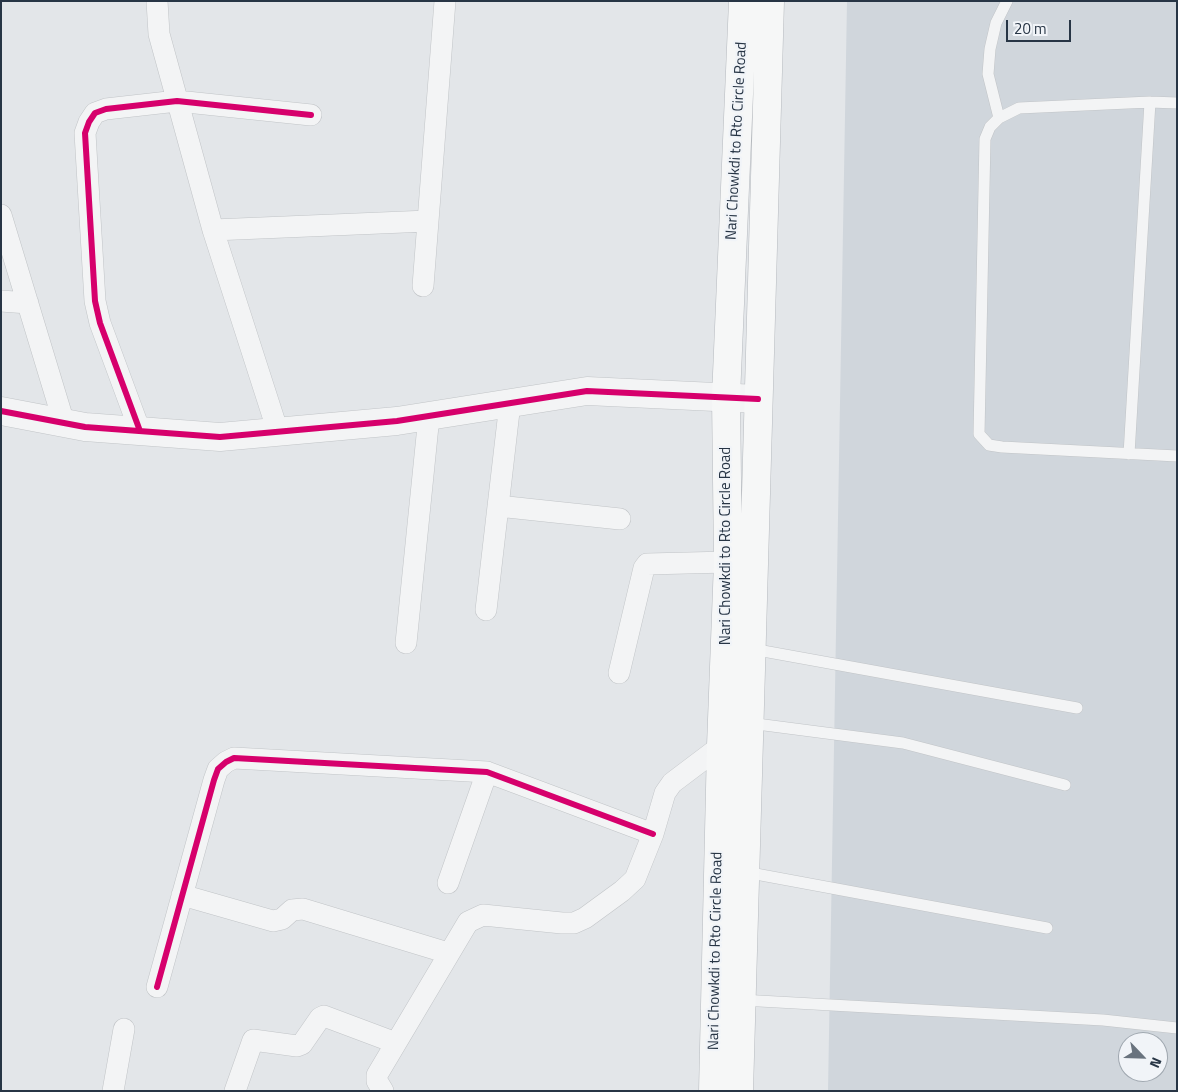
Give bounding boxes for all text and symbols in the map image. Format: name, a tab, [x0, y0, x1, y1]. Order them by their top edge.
scale bar	[1008, 10, 1073, 42]
text: 20 m	[1014, 17, 1047, 40]
street label: Nari Chowkdi to Rto Circle Road	[723, 41, 751, 241]
street label: Nari Chowkdi to Rto Circle Road	[717, 447, 735, 645]
street label: Nari Chowkdi to Rto Circle Road	[705, 852, 727, 1050]
north arrow	[1118, 1032, 1168, 1082]
text: N	[1145, 1054, 1168, 1072]

